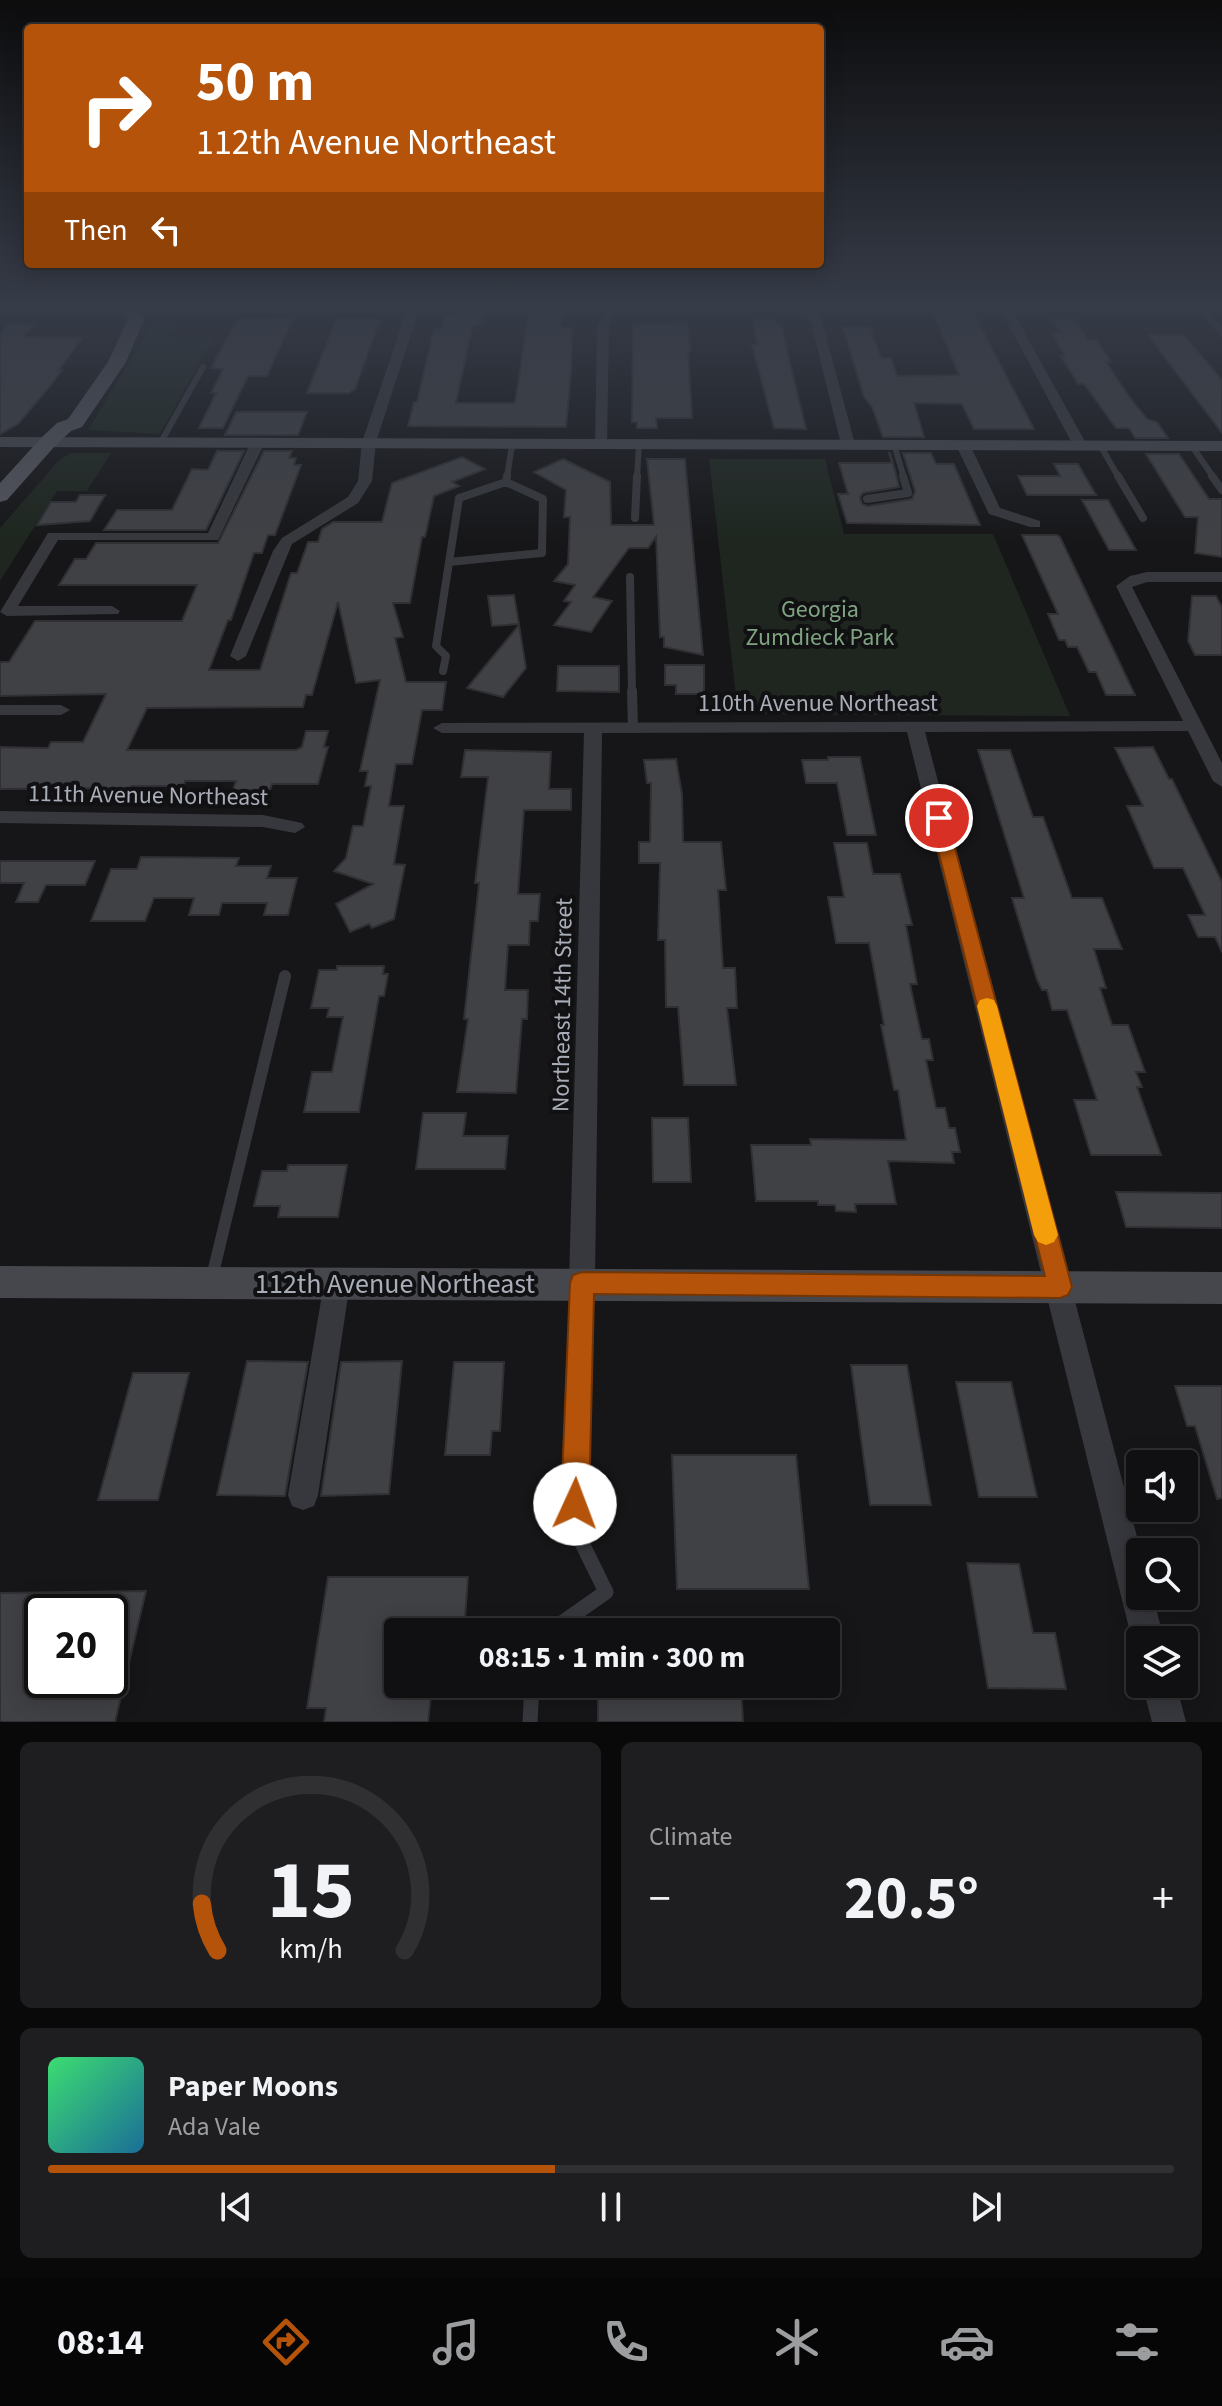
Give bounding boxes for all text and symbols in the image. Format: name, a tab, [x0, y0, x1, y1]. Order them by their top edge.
text: 50 m	[196, 43, 314, 122]
icon: right	[64, 56, 168, 160]
text: 112th Avenue Northeast	[196, 117, 556, 168]
icon: left	[144, 208, 188, 252]
text: Then	[64, 209, 128, 252]
park label: Georgia Zumdieck Park	[746, 592, 895, 655]
street label: 110th Avenue Northeast	[698, 686, 938, 721]
street label: 111th Avenue Northeast	[28, 776, 268, 815]
pin	[905, 784, 973, 852]
icon: arrive	[917, 796, 961, 840]
street label: Northeast 14th Street	[543, 898, 582, 1112]
street label: 112th Avenue Northeast	[255, 1264, 535, 1304]
map controls	[1126, 1450, 1198, 1698]
button: sound	[1126, 1450, 1198, 1522]
position arrow	[533, 1462, 617, 1546]
button: search	[1126, 1538, 1198, 1610]
speed limit sign: 20	[24, 1594, 128, 1698]
button: layers	[1126, 1626, 1198, 1698]
text: 08:15 · 1 min · 300 m	[479, 1636, 745, 1679]
text: Climate	[649, 1818, 733, 1855]
text: 15	[267, 1832, 354, 1950]
text: 20.5°	[844, 1857, 979, 1942]
text: −	[649, 1868, 671, 1931]
text: +	[1152, 1868, 1174, 1931]
text: km/h	[279, 1929, 342, 1969]
text: Paper Moons	[168, 2065, 338, 2108]
text: Ada Vale	[168, 2108, 260, 2145]
icon: previous	[214, 2185, 258, 2229]
icon: pause	[589, 2185, 633, 2229]
icon: next	[964, 2185, 1008, 2229]
icon: directions	[258, 2314, 314, 2370]
icon: music	[428, 2314, 484, 2370]
icon: phone	[598, 2314, 654, 2370]
icon: climate	[769, 2314, 825, 2370]
icon: car	[939, 2314, 995, 2370]
icon: filters	[1109, 2314, 1165, 2370]
text: 08:14	[57, 2317, 144, 2368]

